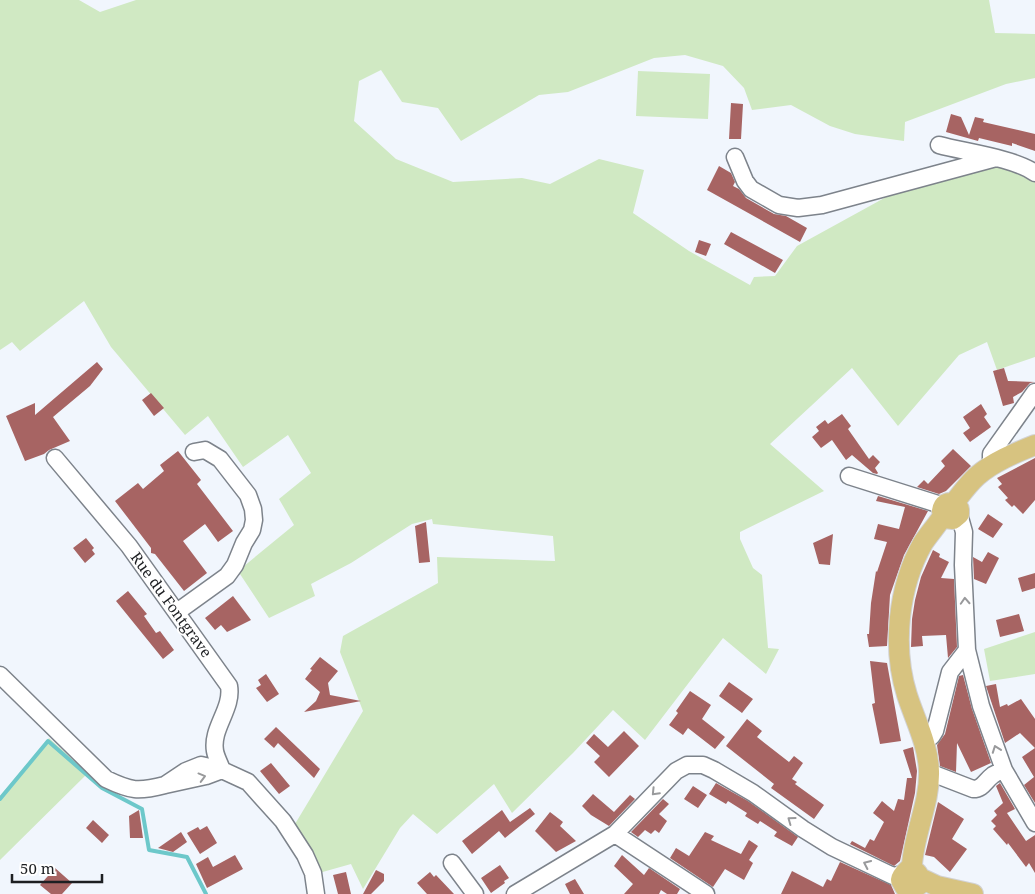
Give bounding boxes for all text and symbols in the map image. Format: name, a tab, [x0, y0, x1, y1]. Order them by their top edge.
street label: Rue du Fontgrave	[127, 548, 217, 661]
one-way arrow	[960, 597, 970, 605]
one-way arrow	[992, 745, 1002, 753]
one-way arrow	[197, 772, 206, 783]
one-way arrow	[652, 787, 661, 796]
one-way arrow	[788, 818, 797, 826]
scale bar	[12, 852, 102, 884]
text: 50 m	[20, 858, 55, 878]
one-way arrow	[863, 860, 872, 870]

